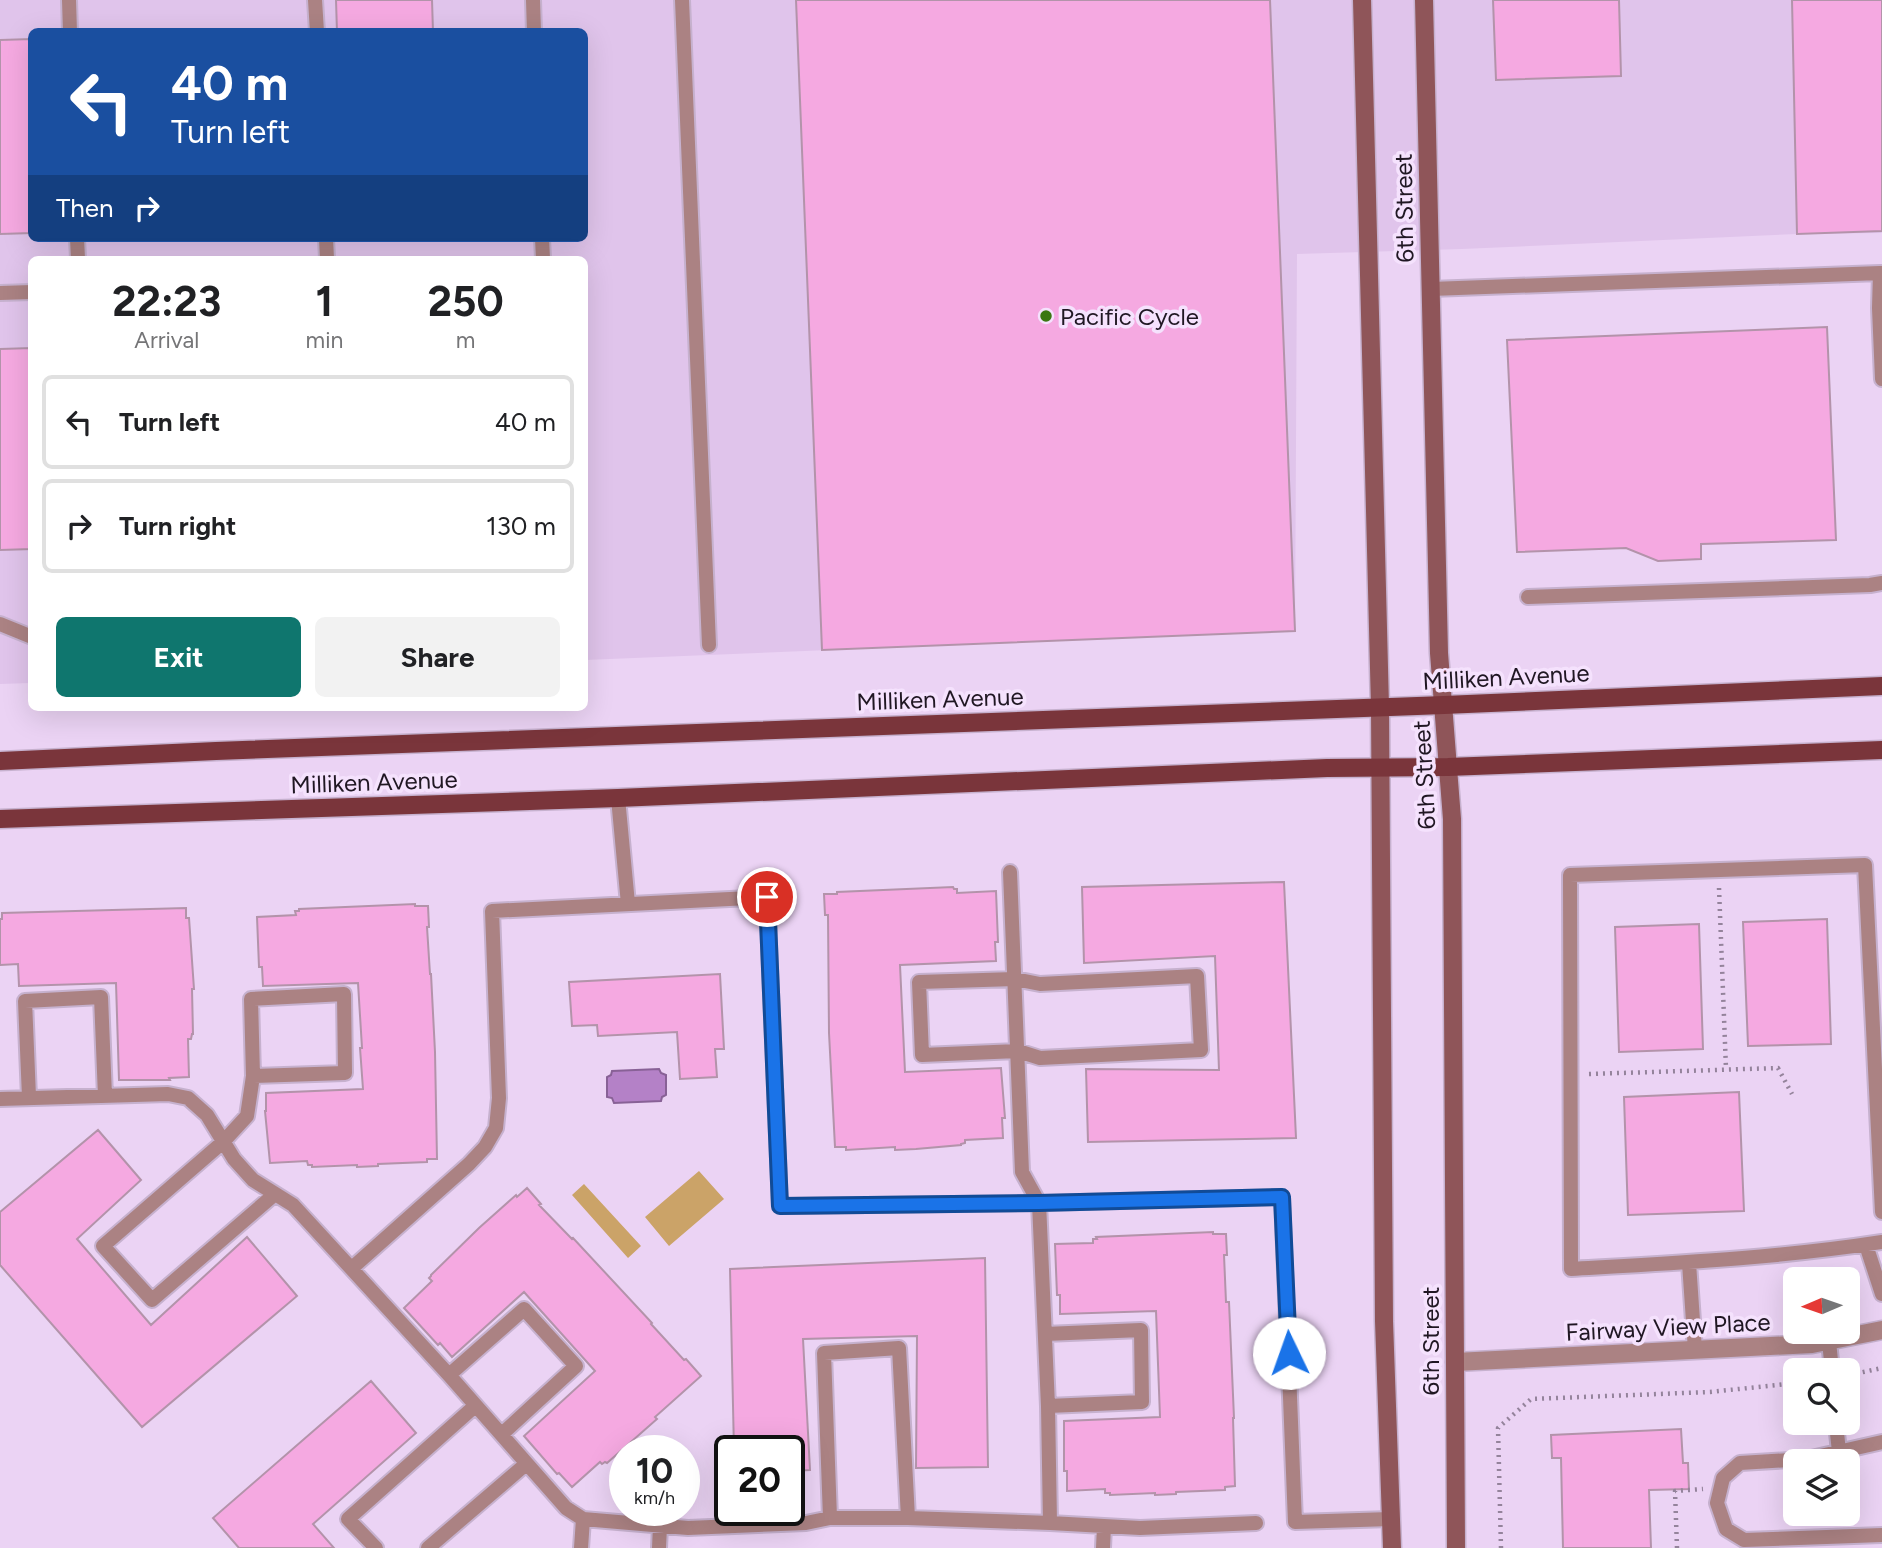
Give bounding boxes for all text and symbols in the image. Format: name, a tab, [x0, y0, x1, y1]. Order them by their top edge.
text: 40 m	[171, 53, 288, 112]
icon: left	[56, 56, 147, 147]
text: Turn left	[171, 113, 290, 151]
street label: 6th Street	[1389, 153, 1419, 263]
icon: right	[128, 189, 166, 227]
text: Then	[56, 192, 114, 224]
text: 22:23	[112, 276, 221, 327]
text: 1	[316, 276, 333, 327]
text: 250	[428, 276, 504, 327]
place label: Pacific Cycle	[1060, 302, 1199, 331]
marker: Pacific Cycle	[1038, 308, 1054, 324]
text: Arrival	[134, 326, 199, 354]
text: min	[306, 326, 343, 354]
text: m	[456, 326, 475, 354]
icon: left	[60, 403, 98, 441]
text: Turn left	[119, 406, 220, 438]
text: 40 m	[495, 406, 556, 438]
icon: right	[60, 507, 98, 545]
text: Turn right	[119, 510, 236, 542]
text: 130 m	[486, 510, 556, 542]
button: Exit	[56, 617, 301, 697]
button: Share	[315, 617, 560, 697]
street label: Milliken Avenue	[1422, 658, 1590, 696]
street label: Milliken Avenue	[856, 682, 1024, 716]
street label: 6th Street	[1407, 720, 1441, 830]
street label: Milliken Avenue	[290, 765, 458, 799]
pin	[737, 867, 797, 927]
icon: arrive	[748, 878, 786, 916]
north arrow	[1783, 1267, 1860, 1344]
map controls	[1783, 1267, 1860, 1526]
street label: 6th Street	[1416, 1286, 1445, 1396]
street label: Fairway View Place	[1565, 1307, 1771, 1347]
position arrow	[1252, 1316, 1326, 1390]
button: search	[1783, 1358, 1860, 1435]
speed limit sign: 20	[714, 1435, 805, 1526]
button: layers	[1783, 1449, 1860, 1526]
text: 10	[636, 1450, 673, 1492]
text: km/h	[634, 1487, 675, 1509]

